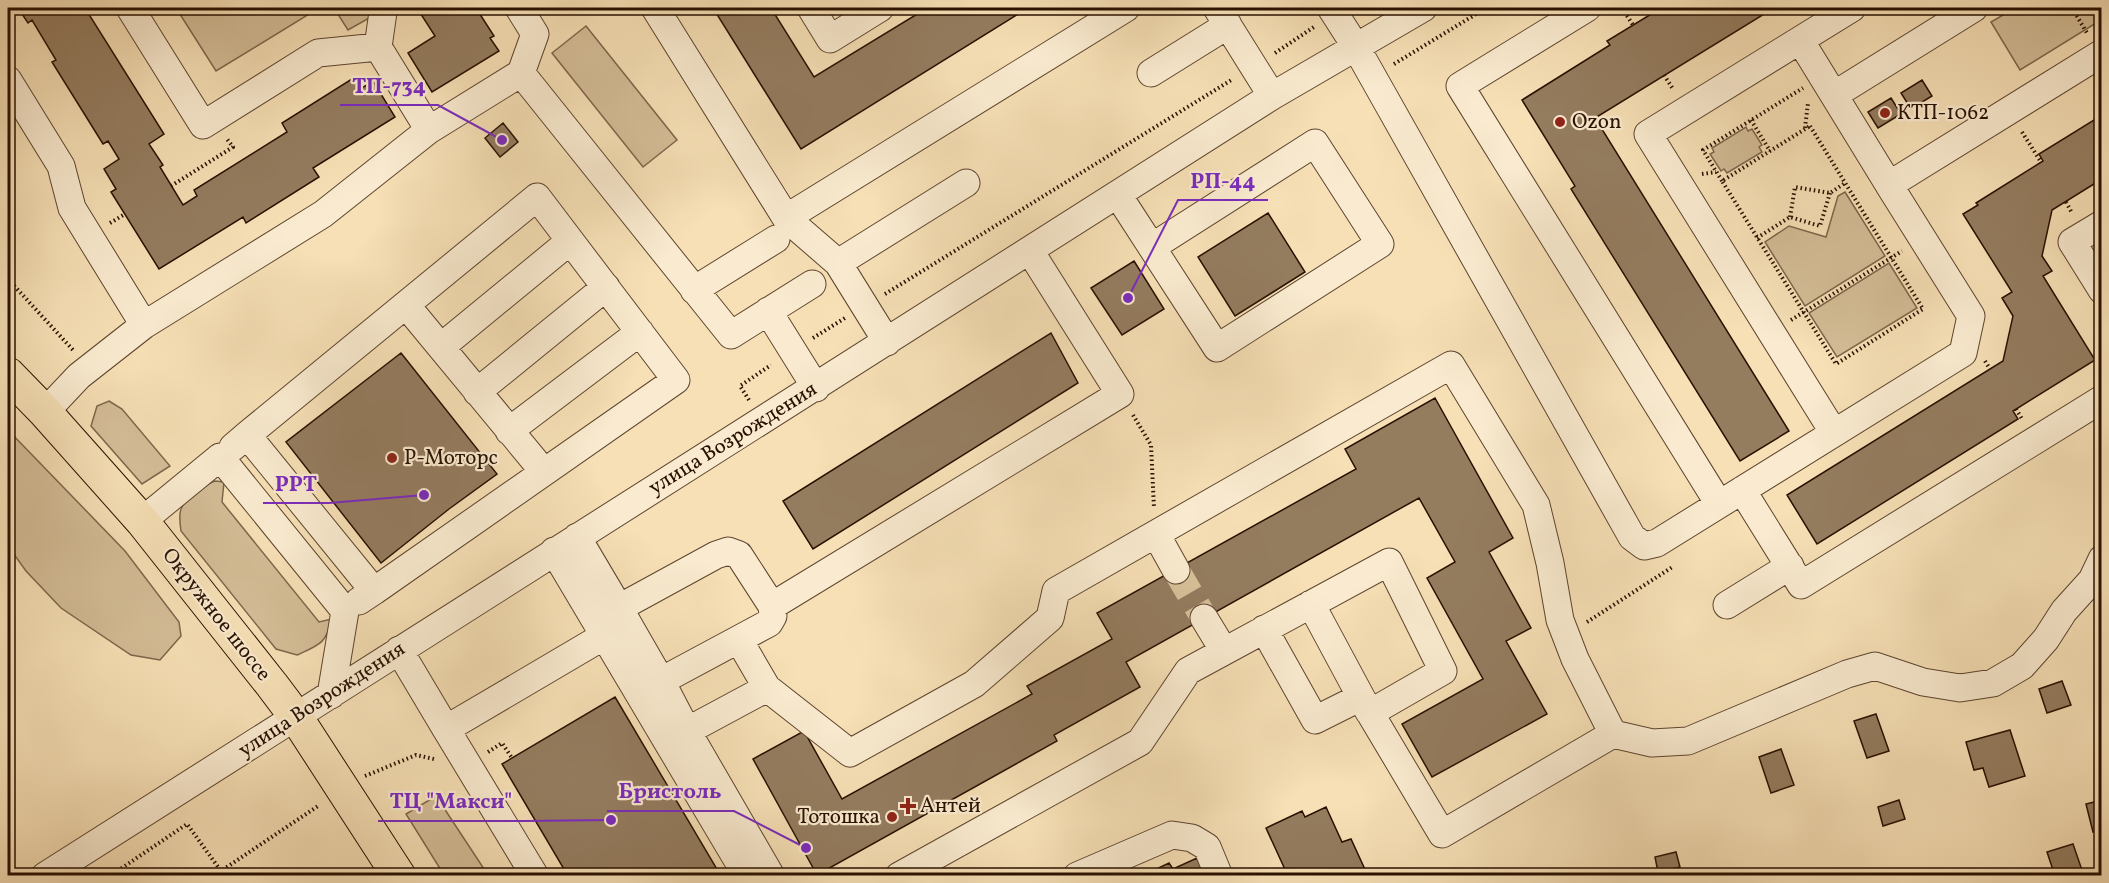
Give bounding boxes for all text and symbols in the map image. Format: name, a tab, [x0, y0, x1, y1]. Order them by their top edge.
callout: ТП-734	[340, 65, 438, 105]
text: ТП-734	[352, 72, 426, 103]
place label: КТП-1062	[1897, 99, 1989, 128]
marker: КТП-1062	[1878, 106, 1892, 120]
place label: Ozon	[1572, 108, 1622, 137]
marker: Ozon	[1553, 115, 1567, 129]
callout: РП-44	[1178, 160, 1268, 200]
text: РП-44	[1190, 167, 1256, 198]
street label: улица Возрождения	[643, 375, 823, 503]
place label: Р-Моторс	[404, 444, 498, 473]
marker: Р-Моторс	[385, 451, 399, 465]
callout: РРТ	[263, 463, 329, 503]
text: РРТ	[275, 470, 317, 501]
street label: Окружное шоссе	[155, 542, 277, 688]
street label: улица Возрождения	[233, 635, 411, 765]
callout: Бристоль	[607, 771, 734, 811]
text: Бристоль	[619, 777, 722, 808]
callout: ТЦ "Макси"	[378, 781, 525, 821]
text: ТЦ "Макси"	[390, 787, 512, 818]
place label: Антей	[920, 792, 981, 821]
marker: Антей	[901, 799, 915, 813]
place label: Тотошка	[797, 803, 880, 832]
marker: Тотошка	[885, 810, 899, 824]

